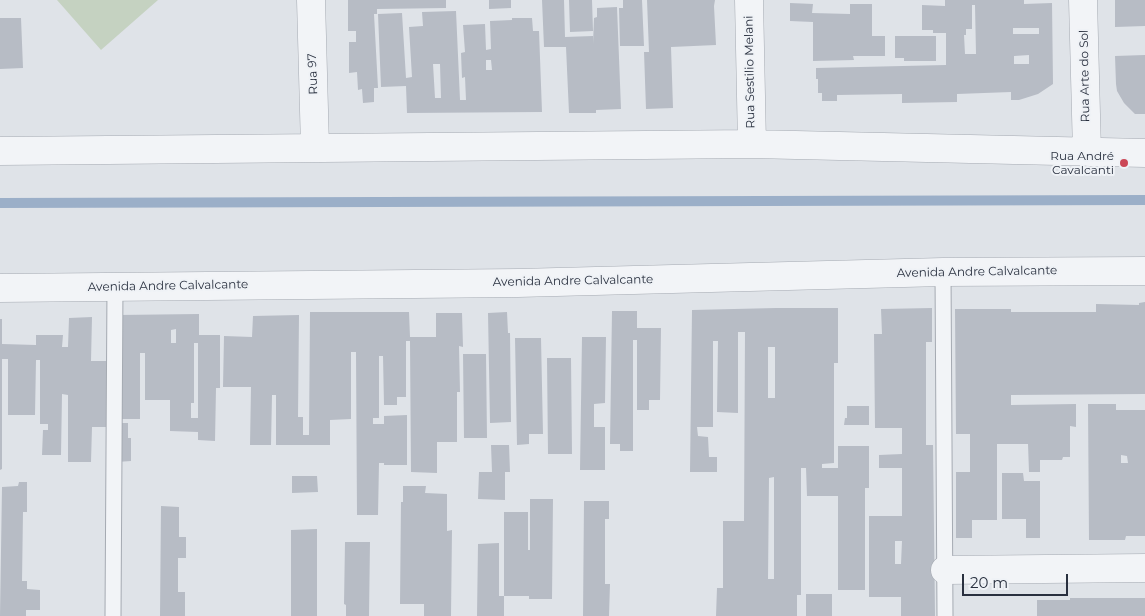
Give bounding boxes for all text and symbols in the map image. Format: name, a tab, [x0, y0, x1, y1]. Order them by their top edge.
street label: Rua Sestilio Melani	[742, 15, 758, 129]
street label: Rua Arte do Sol	[1077, 30, 1093, 122]
street label: Rua 97	[305, 53, 321, 95]
place label: Rua André Cavalcanti	[1050, 149, 1114, 177]
marker: Rua André Cavalcanti	[1118, 157, 1130, 169]
street label: Avenida Andre Calvalcante	[897, 263, 1057, 281]
street label: Avenida Andre Calvalcante	[493, 272, 653, 290]
street label: Avenida Andre Calvalcante	[88, 277, 248, 295]
scale bar	[965, 564, 1071, 596]
text: 20 m	[970, 573, 1008, 592]

